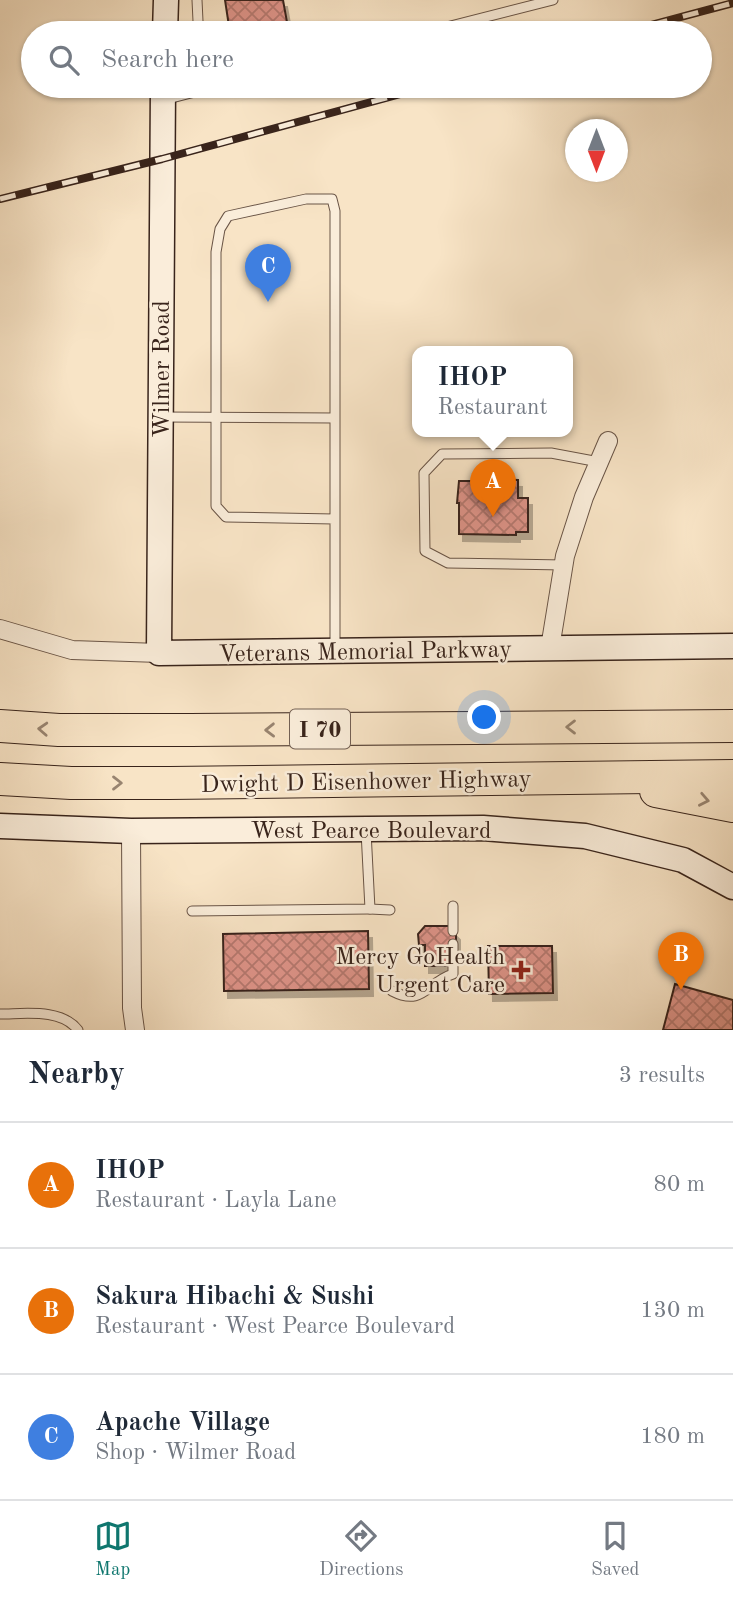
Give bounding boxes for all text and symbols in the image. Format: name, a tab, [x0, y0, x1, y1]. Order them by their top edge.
search box	[21, 21, 712, 98]
icon: search	[45, 41, 83, 79]
text: Search here	[101, 47, 234, 73]
north arrow	[565, 119, 628, 182]
pin: C	[245, 244, 291, 302]
street label: Wilmer Road	[151, 300, 175, 438]
popup	[412, 346, 573, 437]
text: IHOP	[438, 365, 507, 391]
text: Restaurant	[438, 396, 548, 419]
pin: A	[470, 459, 516, 517]
street label: Veterans Memorial Parkway	[218, 638, 512, 668]
your location	[467, 700, 501, 734]
road number: I 70	[290, 709, 350, 748]
one-way arrow	[566, 719, 576, 735]
one-way arrow	[37, 721, 48, 736]
one-way arrow	[265, 722, 275, 738]
street label: Dwight D Eisenhower Highway	[200, 768, 532, 798]
one-way arrow	[112, 775, 123, 791]
one-way arrow	[698, 792, 710, 807]
street label: West Pearce Boulevard	[251, 820, 491, 844]
pin: B	[658, 932, 704, 990]
place label: Mercy GoHealth Urgent Care	[335, 946, 505, 998]
marker: Mercy GoHealth Urgent Care	[511, 960, 531, 980]
text: Nearby	[28, 1060, 125, 1090]
text: 3 results	[619, 1064, 705, 1087]
text: IHOP	[95, 1158, 165, 1184]
text: A	[42, 1173, 60, 1196]
text: 80 m	[654, 1173, 705, 1196]
text: Restaurant · Layla Lane	[95, 1189, 337, 1212]
text: Sakura Hibachi & Sushi	[95, 1284, 374, 1310]
text: B	[43, 1299, 59, 1322]
text: 130 m	[640, 1299, 705, 1322]
text: Restaurant · West Pearce Boulevard	[95, 1315, 455, 1338]
text: Apache Village	[95, 1410, 270, 1436]
text: C	[43, 1425, 59, 1448]
text: 180 m	[640, 1425, 705, 1448]
text: Shop · Wilmer Road	[95, 1441, 296, 1464]
tab: Map	[94, 1517, 132, 1582]
tab: Directions	[319, 1517, 404, 1582]
tab: Saved	[591, 1517, 639, 1582]

